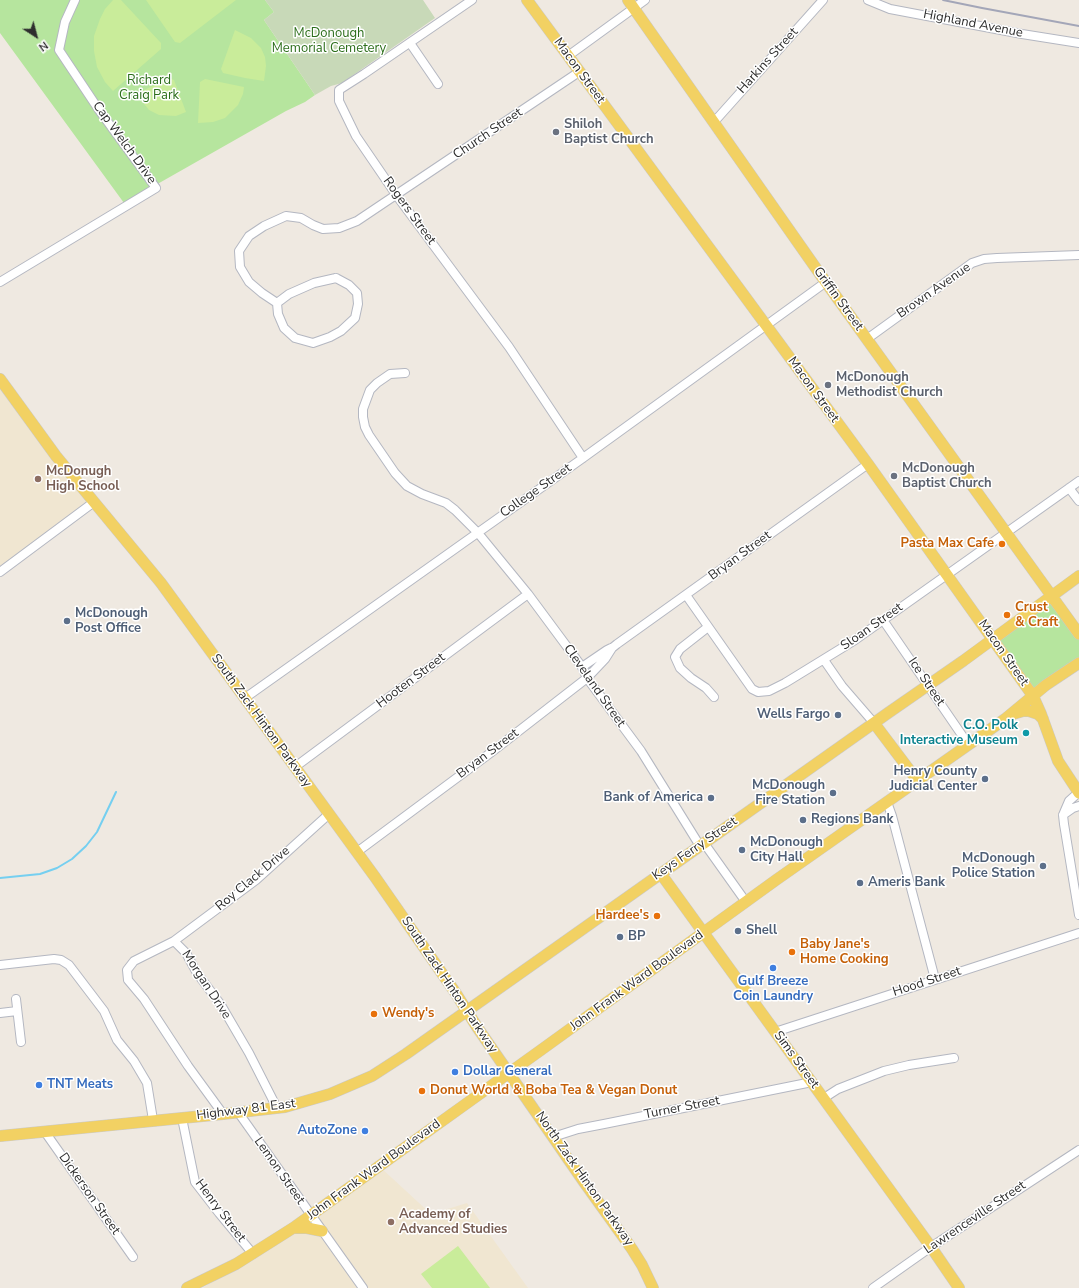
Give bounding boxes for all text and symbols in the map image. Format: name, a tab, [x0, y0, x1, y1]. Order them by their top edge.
street label: Highland Avenue	[922, 7, 1024, 41]
north arrow	[16, 16, 56, 56]
street label: Harkins Street	[734, 25, 802, 97]
park label: McDonough Memorial Cemetery	[272, 26, 386, 57]
street label: Macon Street	[550, 35, 608, 107]
text: N	[36, 38, 51, 55]
park label: Richard Craig Park	[119, 73, 179, 104]
street label: Cap Welch Drive	[89, 99, 159, 187]
street label: Church Street	[450, 105, 526, 163]
place label: Shiloh Baptist Church	[564, 117, 654, 148]
marker: Shiloh Baptist Church	[551, 127, 561, 137]
street label: Rogers Street	[379, 174, 439, 248]
street label: Brown Avenue	[894, 260, 974, 322]
street label: Griffin Street	[810, 264, 866, 334]
street label: Macon Street	[784, 354, 842, 426]
place label: McDonough Methodist Church	[836, 370, 943, 401]
marker: McDonough Methodist Church	[823, 380, 833, 390]
street label: College Street	[497, 461, 575, 521]
place label: McDonough Baptist Church	[902, 461, 992, 492]
place label: McDonugh High School	[46, 464, 119, 495]
marker: McDonough Baptist Church	[889, 471, 899, 481]
marker: McDonugh High School	[33, 474, 43, 484]
street label: Bryan Street	[706, 528, 774, 584]
place label: Pasta Max Cafe	[901, 536, 994, 552]
marker: Pasta Max Cafe	[997, 539, 1007, 549]
street label: Sloan Street	[838, 600, 906, 654]
place label: Crust & Craft	[1015, 600, 1058, 631]
place label: McDonough Post Office	[75, 606, 148, 637]
marker: Crust & Craft	[1002, 610, 1012, 620]
marker: McDonough Post Office	[62, 616, 72, 626]
street label: Macon Street	[974, 617, 1032, 689]
street label: Cleveland Street	[560, 642, 628, 730]
street label: Hooten Street	[374, 650, 448, 712]
street label: South Zack Hinton Parkway	[207, 651, 315, 791]
street label: Ice Street	[904, 655, 948, 709]
place label: Wells Fargo	[757, 707, 830, 723]
marker: Wells Fargo	[833, 710, 843, 720]
place label: C.O. Polk Interactive Museum	[900, 718, 1018, 749]
street label: Bryan Street	[454, 726, 522, 782]
marker: C.O. Polk Interactive Museum	[1021, 728, 1031, 738]
place label: Henry County Judicial Center	[889, 764, 977, 795]
marker: Henry County Judicial Center	[980, 774, 990, 784]
place label: McDonough Fire Station	[752, 778, 825, 809]
marker: McDonough Fire Station	[828, 788, 838, 798]
place label: Bank of America	[603, 790, 703, 806]
marker: Bank of America	[706, 793, 716, 803]
place label: Regions Bank	[811, 812, 894, 828]
street label: Keys Ferry Street	[650, 814, 740, 884]
marker: Regions Bank	[798, 815, 808, 825]
place label: McDonough City Hall	[750, 835, 823, 866]
street label: Roy Clack Drive	[213, 843, 293, 915]
marker: McDonough City Hall	[737, 845, 747, 855]
place label: McDonough Police Station	[952, 851, 1035, 882]
marker: McDonough Police Station	[1038, 861, 1048, 871]
place label: Ameris Bank	[868, 875, 945, 891]
marker: Ameris Bank	[855, 878, 865, 888]
place label: Hardee's	[595, 908, 649, 924]
marker: Hardee's	[652, 911, 662, 921]
street label: South Zack Hinton Parkway	[398, 914, 500, 1056]
place label: Shell	[746, 923, 777, 939]
marker: Shell	[733, 926, 743, 936]
street label: John Frank Ward Boulevard	[567, 927, 707, 1035]
place label: BP	[628, 929, 645, 945]
marker: BP	[615, 932, 625, 942]
place label: Baby Jane's Home Cooking	[800, 937, 889, 968]
marker: Baby Jane's Home Cooking	[787, 947, 797, 957]
street label: Morgan Drive	[178, 948, 234, 1022]
marker: Gulf Breeze Coin Laundry	[768, 963, 778, 973]
street label: Hood Street	[891, 964, 963, 1000]
place label: Gulf Breeze Coin Laundry	[733, 974, 813, 1005]
place label: Wendy's	[382, 1006, 434, 1022]
marker: Wendy's	[369, 1009, 379, 1019]
street label: Sims Street	[770, 1028, 822, 1092]
place label: Dollar General	[463, 1064, 552, 1080]
marker: Dollar General	[450, 1067, 460, 1077]
place label: TNT Meats	[47, 1077, 113, 1093]
marker: TNT Meats	[34, 1080, 44, 1090]
place label: Donut World & Boba Tea & Vegan Donut	[430, 1083, 677, 1099]
marker: Donut World & Boba Tea & Vegan Donut	[417, 1086, 427, 1096]
street label: Turner Street	[643, 1093, 721, 1123]
street label: Highway 81 East	[196, 1096, 296, 1124]
street label: North Zack Hinton Parkway	[532, 1109, 636, 1249]
street label: John Frank Ward Boulevard	[304, 1116, 444, 1224]
place label: AutoZone	[298, 1123, 357, 1139]
marker: AutoZone	[360, 1126, 370, 1136]
street label: Lemon Street	[250, 1134, 308, 1208]
street label: Dickerson Street	[55, 1150, 123, 1238]
street label: Henry Street	[191, 1176, 249, 1246]
street label: Lawrenceville Street	[921, 1178, 1029, 1258]
place label: Academy of Advanced Studies	[399, 1207, 507, 1238]
marker: Academy of Advanced Studies	[386, 1217, 396, 1227]

